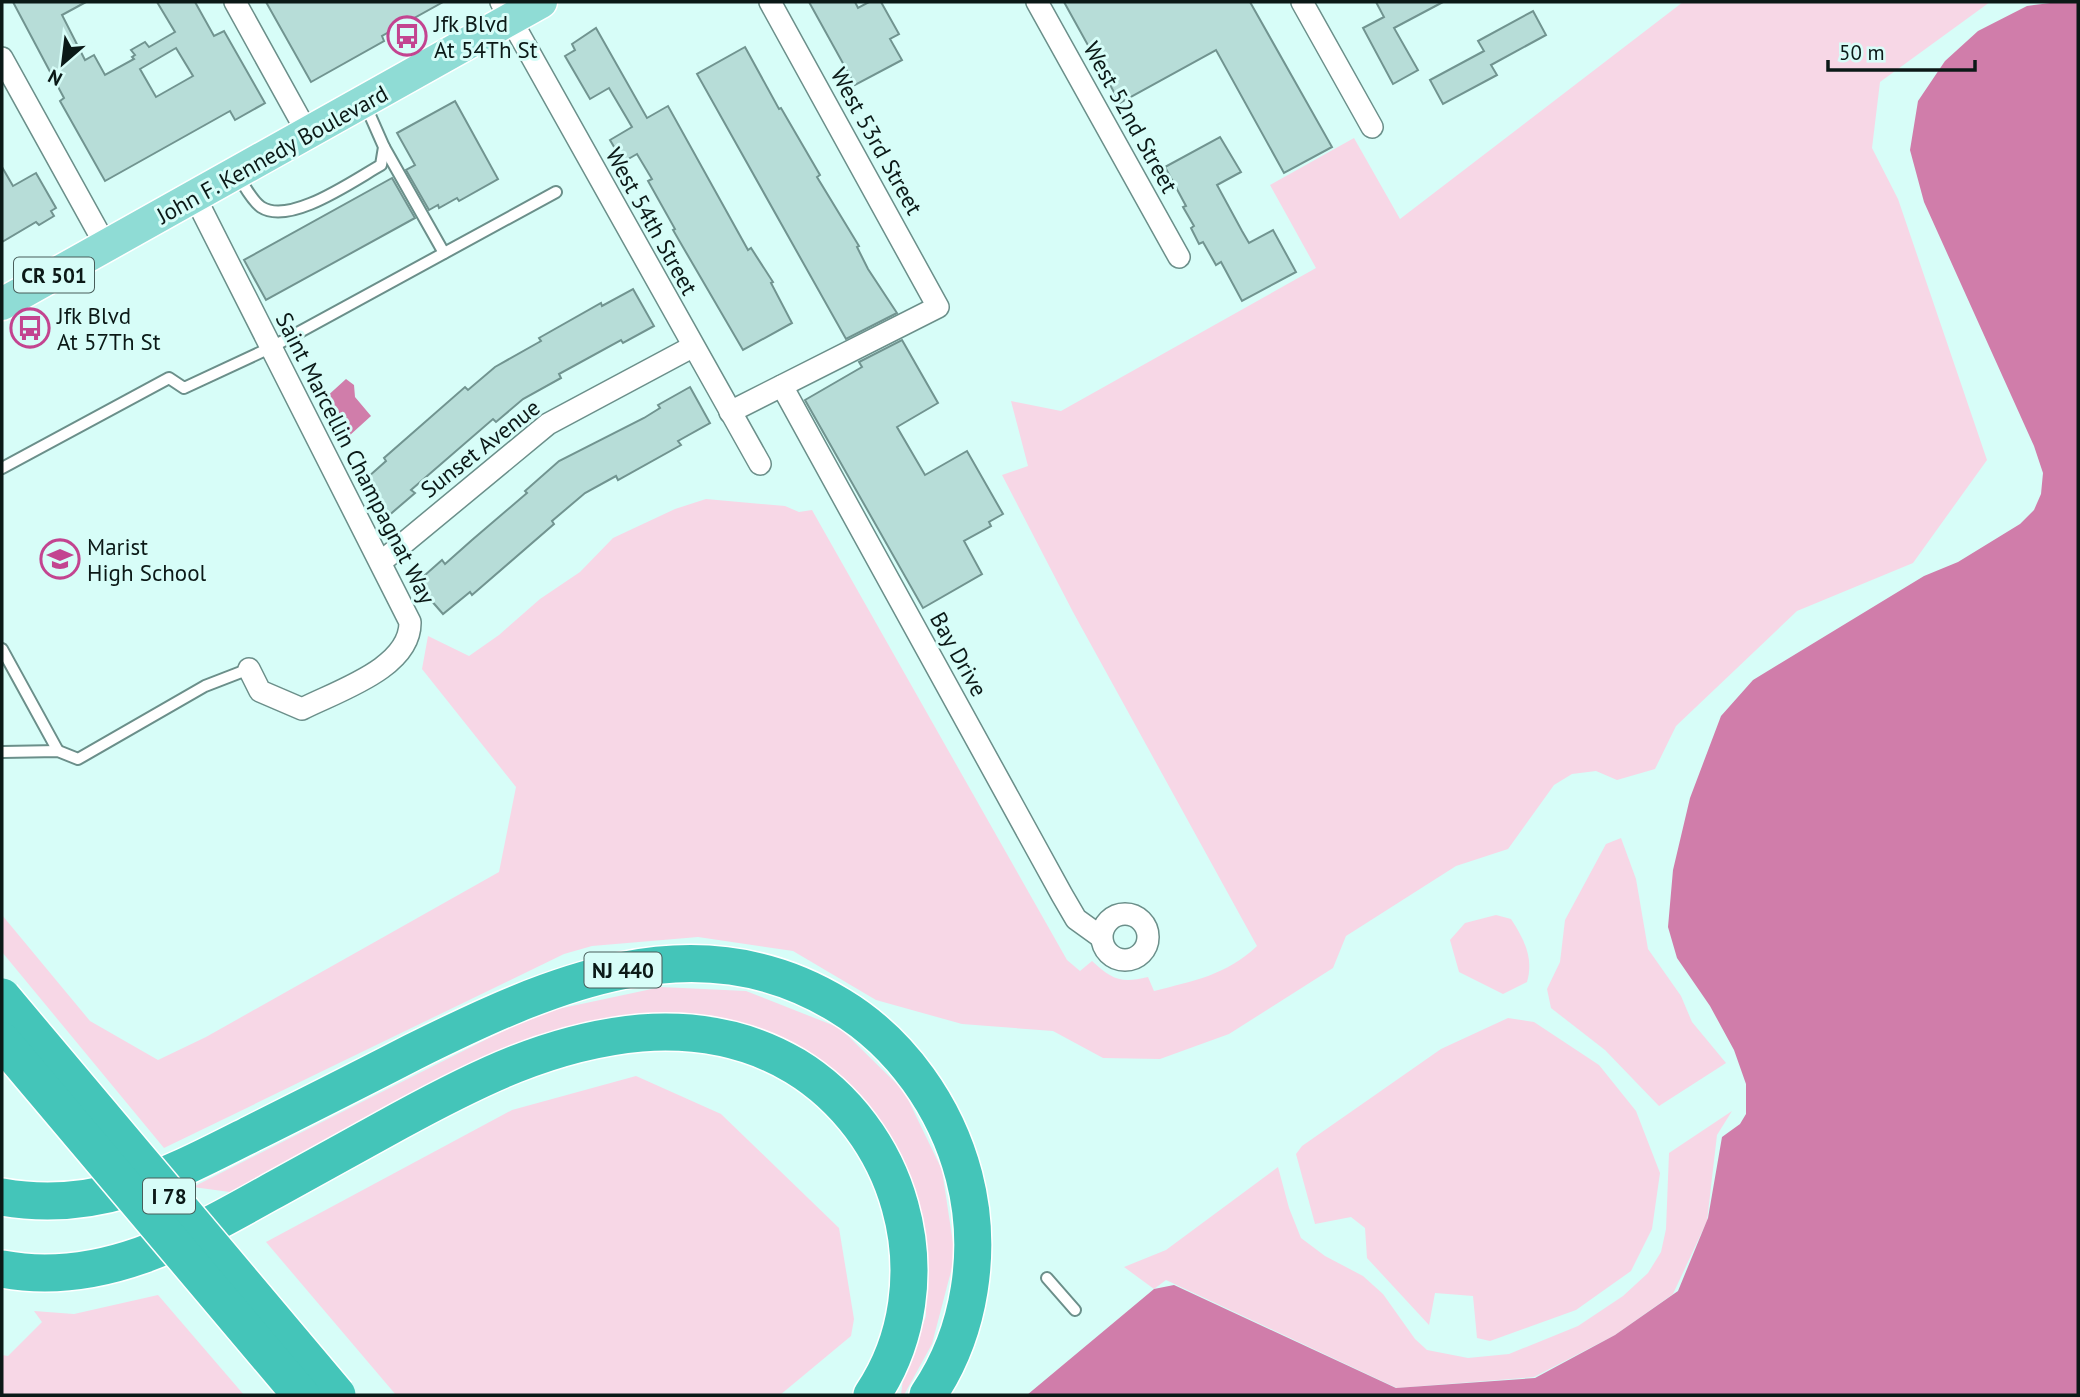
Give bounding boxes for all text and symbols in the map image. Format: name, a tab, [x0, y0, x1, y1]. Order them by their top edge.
place label: Jfk Blvd At 54Th St	[433, 9, 538, 64]
bus stop icon: Jfk Blvd At 54Th St	[386, 15, 428, 57]
north arrow	[28, 28, 98, 98]
scale bar	[1828, 28, 1975, 72]
street label: West 52nd Street	[1078, 36, 1185, 198]
text: 50 m	[1839, 39, 1885, 66]
street label: West 53rd Street	[825, 62, 929, 220]
text: N	[44, 64, 66, 92]
street label: John F. Kennedy Boulevard	[150, 78, 393, 230]
street label: West 54th Street	[600, 142, 704, 300]
road number: CR 501	[14, 258, 94, 292]
place label: Jfk Blvd At 57Th St	[56, 301, 161, 356]
bus stop icon: Jfk Blvd At 57Th St	[9, 307, 51, 349]
street label: Saint Marcellin Champagnat Way	[270, 307, 442, 609]
street label: Sunset Avenue	[414, 392, 546, 504]
place label: Marist High School	[87, 532, 207, 587]
school or university icon: Marist High School	[39, 538, 81, 580]
street label: Bay Drive	[924, 607, 994, 701]
road number: NJ 440	[584, 953, 662, 988]
road number: I 78	[143, 1178, 195, 1214]

